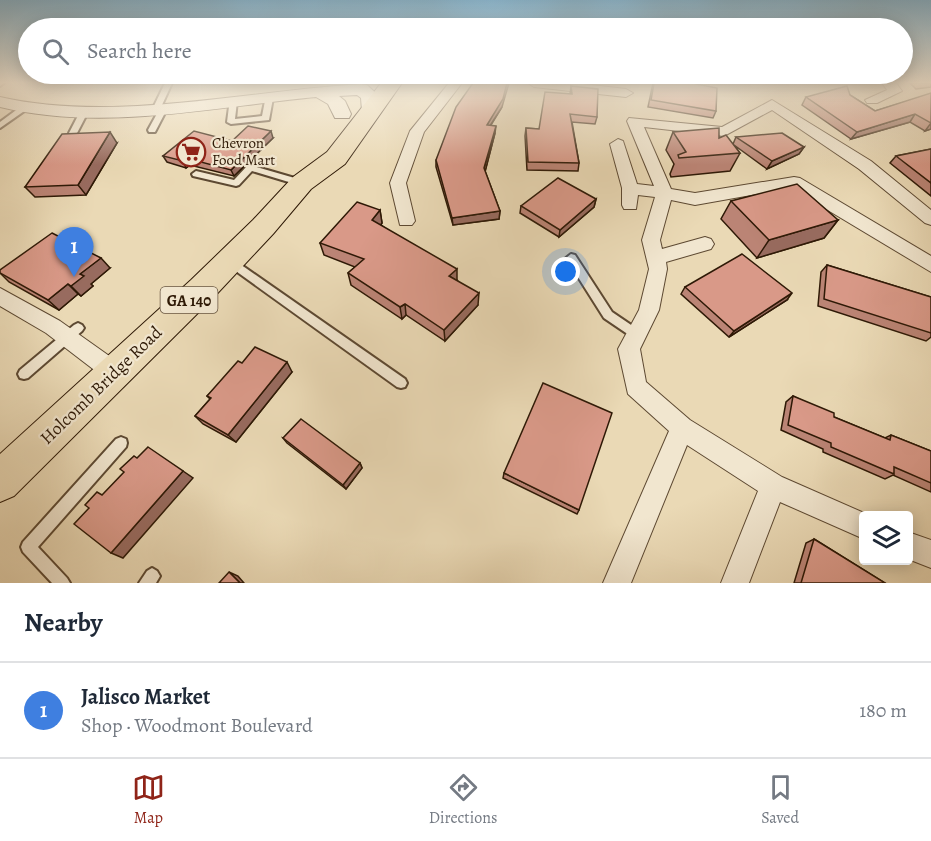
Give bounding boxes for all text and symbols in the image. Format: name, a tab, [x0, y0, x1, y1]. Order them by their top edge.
search box	[18, 18, 913, 84]
icon: search	[39, 35, 72, 68]
text: Search here	[87, 36, 192, 66]
place label: Chevron Food Mart	[212, 133, 275, 170]
supermarket icon: Chevron Food Mart	[175, 136, 207, 168]
pin: 1	[54, 228, 94, 277]
your location	[551, 257, 580, 286]
road number: GA 140	[160, 287, 218, 313]
street label: Holcomb Bridge Road	[35, 320, 167, 450]
map controls	[859, 511, 913, 565]
button: layers	[859, 511, 913, 565]
text: Nearby	[24, 605, 103, 640]
text: Jalisco Market	[81, 682, 210, 712]
text: 1	[40, 697, 47, 724]
text: 180 m	[859, 697, 907, 724]
text: Shop · Woodmont Boulevard	[81, 712, 313, 739]
tab: Map	[132, 771, 165, 829]
tab: Directions	[429, 771, 497, 829]
tab: Saved	[761, 771, 799, 829]

